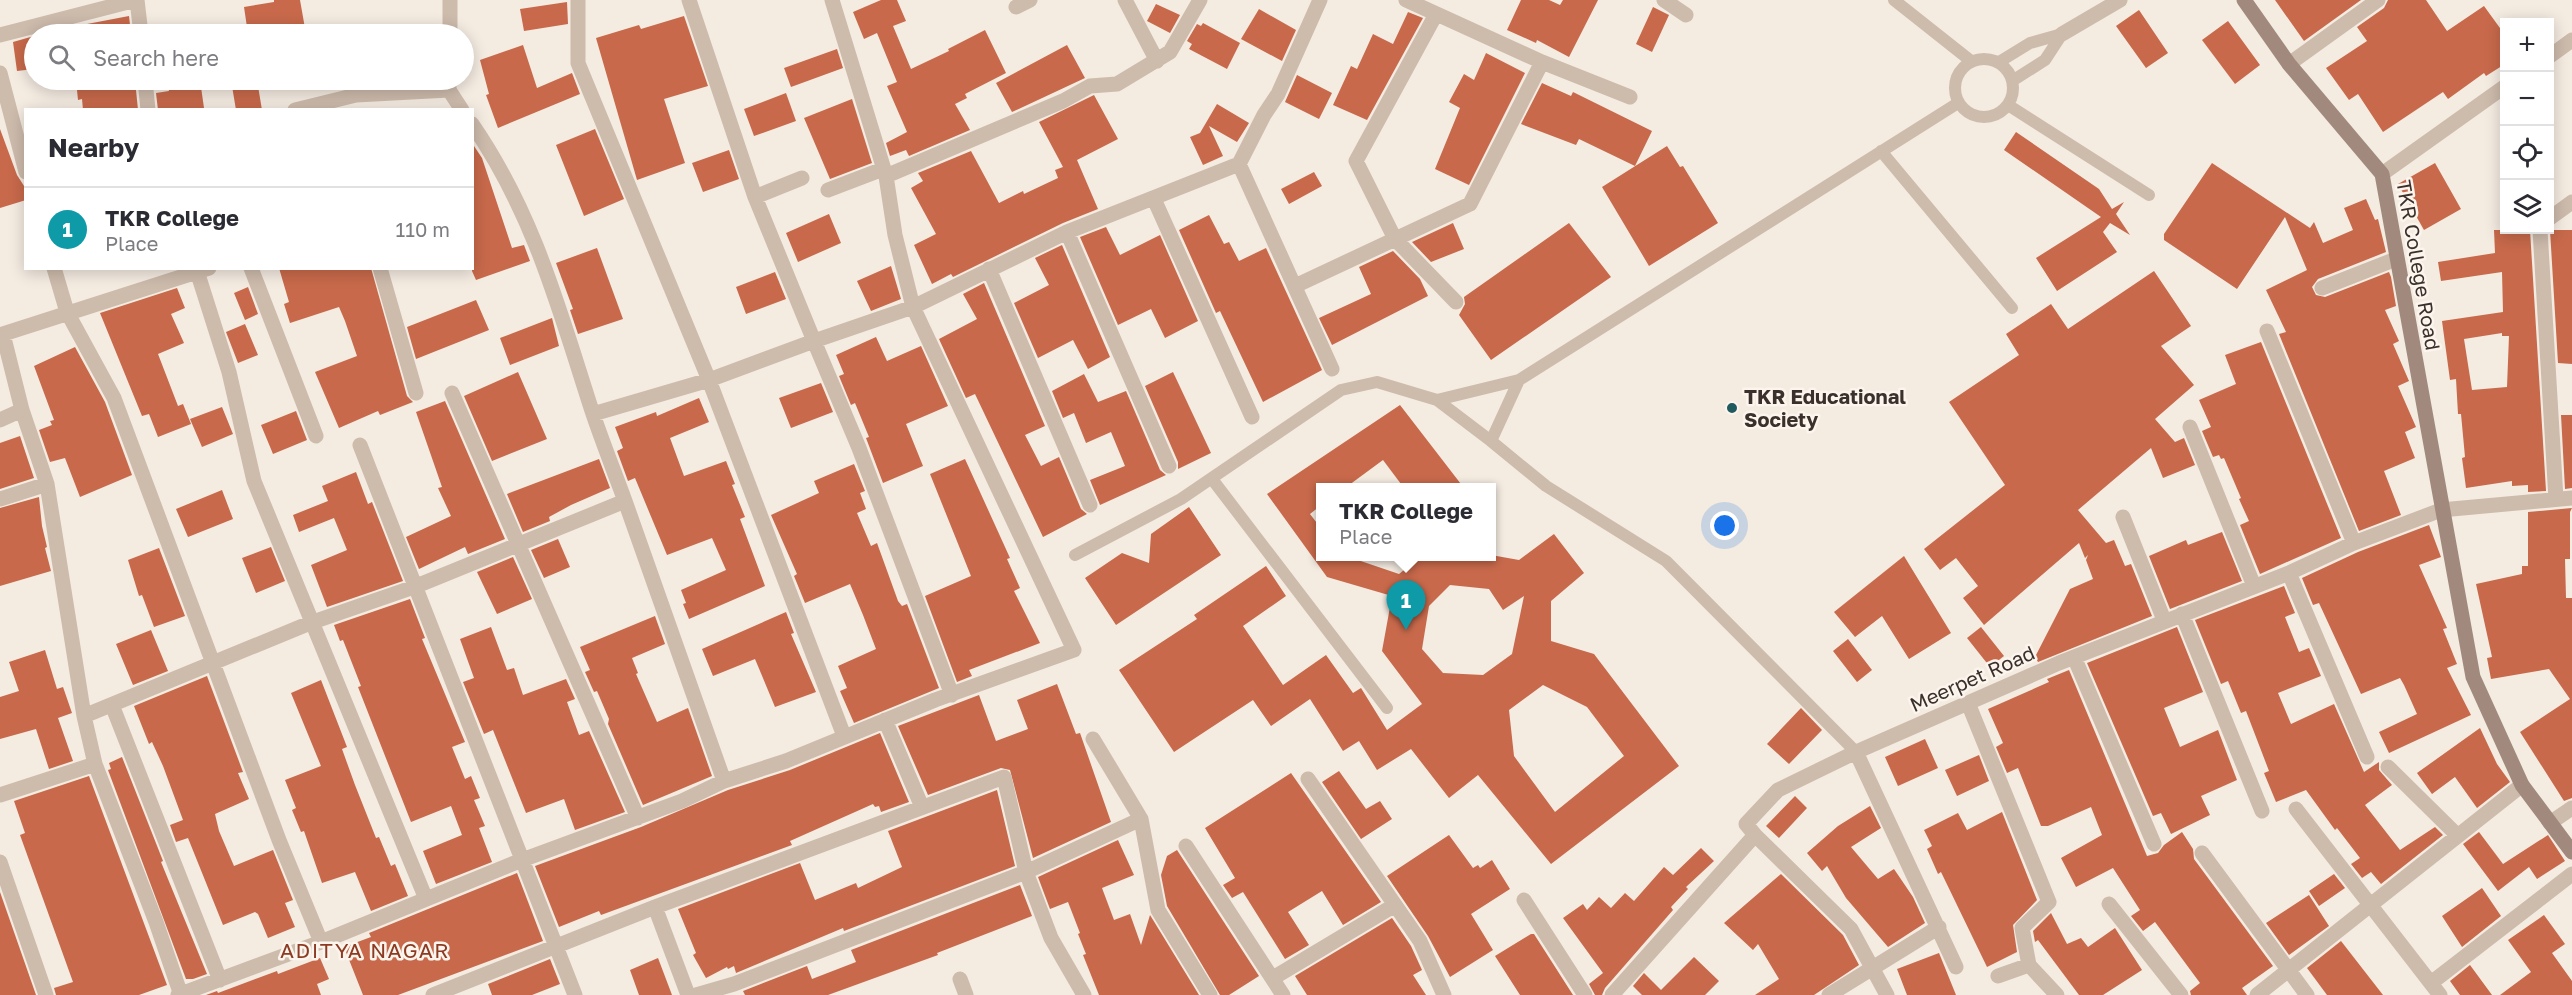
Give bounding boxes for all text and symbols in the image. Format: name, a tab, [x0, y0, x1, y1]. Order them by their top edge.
map controls	[2500, 18, 2554, 234]
button: +	[2500, 18, 2554, 72]
search box	[24, 24, 474, 90]
icon: search	[45, 41, 78, 74]
text: Search here	[93, 44, 219, 71]
button: −	[2500, 72, 2554, 126]
button: locate	[2500, 126, 2554, 180]
text: Nearby	[48, 132, 139, 163]
street label: TKR College Road	[2392, 178, 2446, 352]
button: layers	[2500, 180, 2554, 234]
text: TKR College	[105, 204, 239, 231]
text: 1	[62, 217, 73, 241]
text: 110 m	[396, 217, 450, 241]
text: Place	[105, 231, 158, 255]
place label: TKR Educational Society	[1744, 384, 1906, 431]
marker: TKR Educational Society	[1725, 401, 1739, 415]
popup	[1316, 483, 1496, 561]
text: TKR College	[1339, 497, 1473, 524]
your location	[1710, 511, 1739, 540]
text: Place	[1339, 524, 1392, 548]
pin: 1	[1386, 580, 1426, 630]
street label: Meerpet Road	[1906, 640, 2038, 716]
district label: ADITYA NAGAR	[280, 937, 450, 963]

